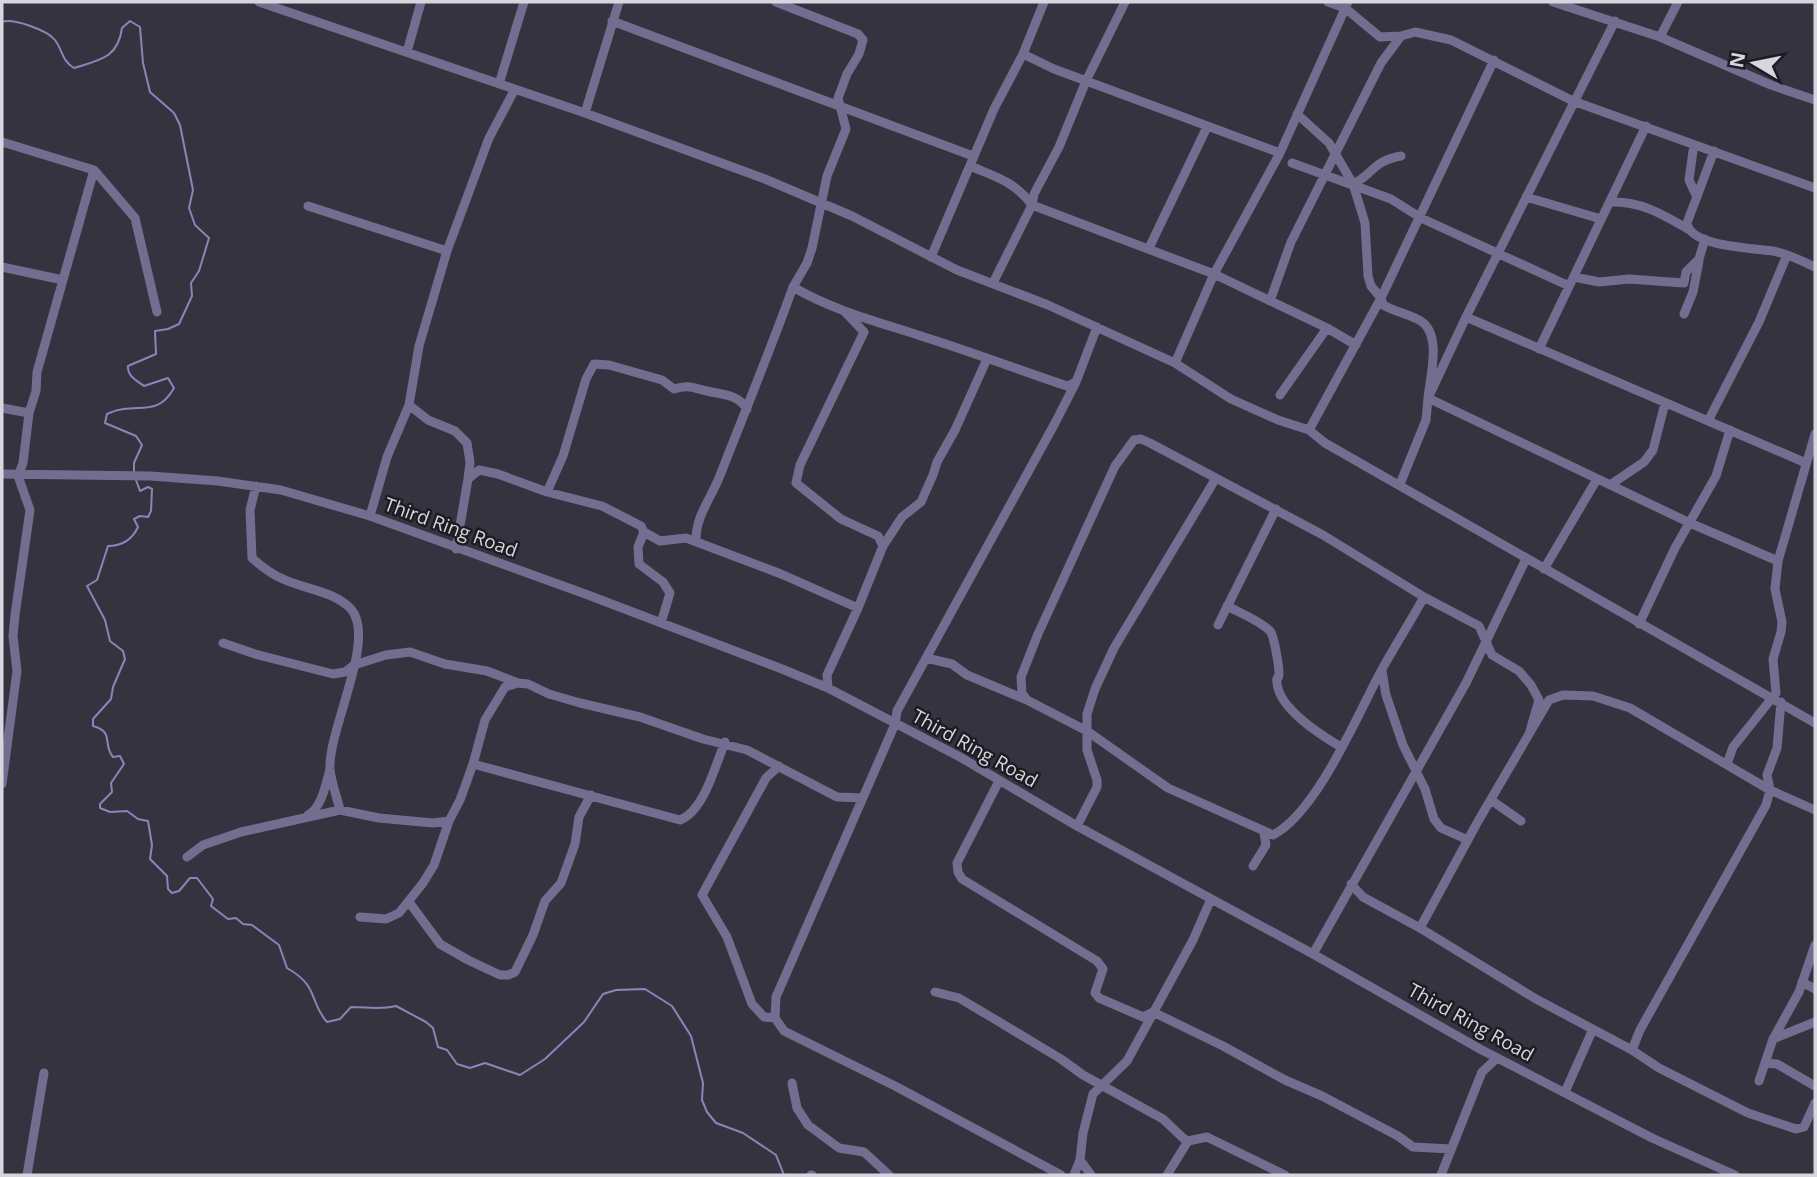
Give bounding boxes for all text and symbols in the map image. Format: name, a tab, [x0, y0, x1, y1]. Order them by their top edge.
north arrow	[1719, 28, 1789, 98]
text: N	[1723, 50, 1751, 70]
street label: Third Ring Road	[381, 491, 521, 563]
street label: Third Ring Road	[907, 703, 1043, 793]
street label: Third Ring Road	[1403, 977, 1539, 1067]

